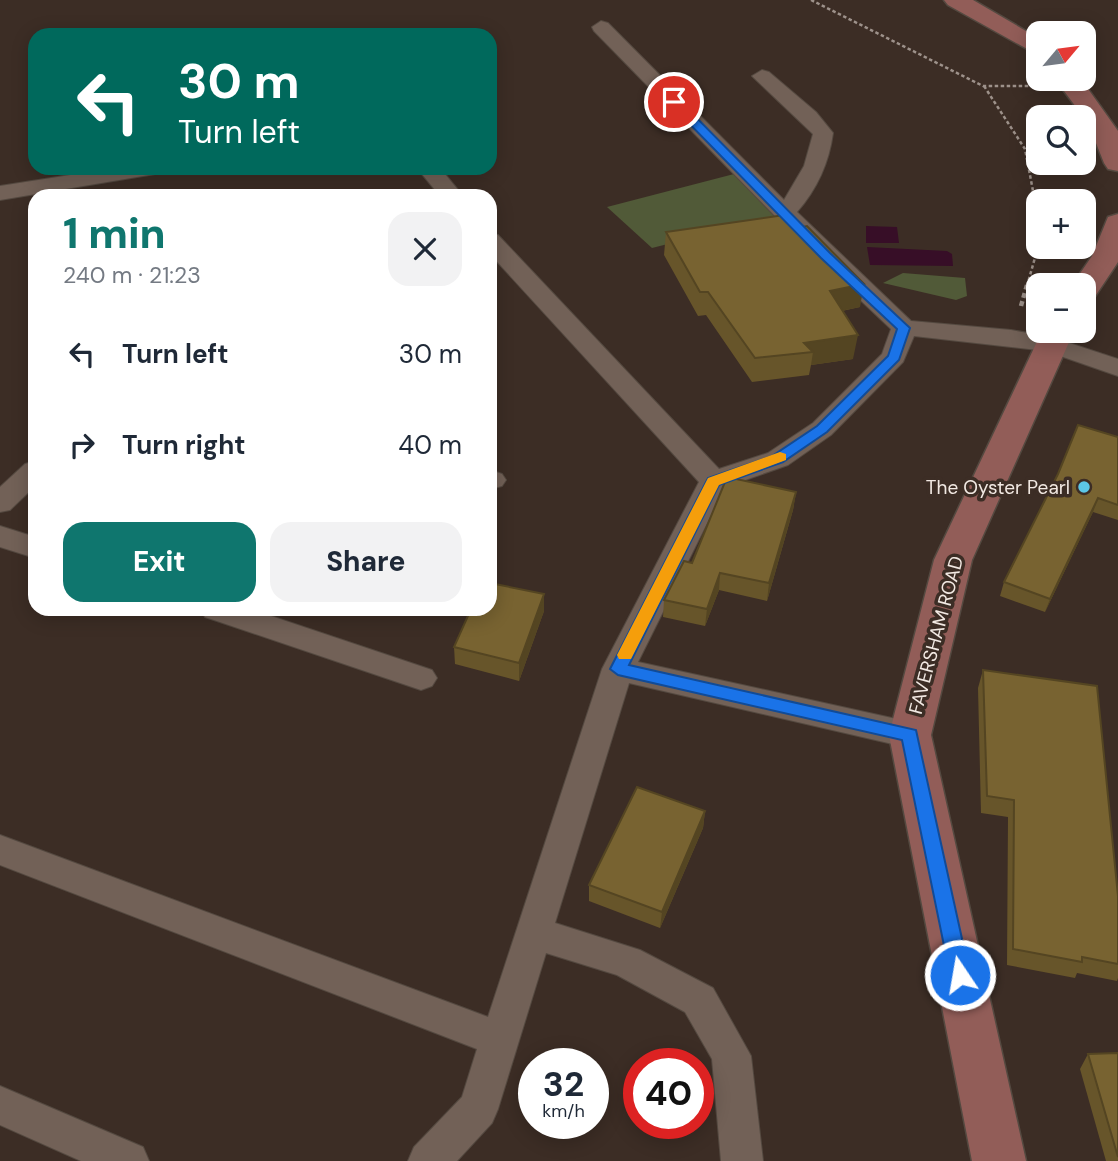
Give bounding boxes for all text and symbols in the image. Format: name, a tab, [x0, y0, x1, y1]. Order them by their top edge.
north arrow	[1026, 21, 1096, 91]
map controls	[1026, 21, 1096, 343]
text: 30 m	[178, 49, 300, 113]
icon: left	[63, 56, 154, 147]
pin	[644, 72, 704, 132]
icon: arrive	[655, 83, 693, 121]
button: search	[1026, 105, 1096, 175]
text: Turn left	[178, 111, 300, 153]
button: +	[1026, 189, 1096, 259]
text: 1 min	[63, 206, 166, 261]
button: close	[388, 212, 462, 286]
text: 240 m · 21:23	[63, 260, 201, 290]
button: −	[1026, 273, 1096, 343]
icon: left	[63, 335, 101, 373]
text: Turn left	[122, 337, 229, 371]
text: 30 m	[399, 337, 462, 371]
icon: right	[63, 426, 101, 464]
text: Turn right	[122, 428, 246, 462]
text: 40 m	[398, 428, 462, 462]
place label: The Oyster Pearl	[926, 475, 1070, 500]
marker: The Oyster Pearl	[1076, 479, 1092, 495]
button: Exit	[63, 522, 256, 602]
button: Share	[270, 522, 462, 602]
street label: FAVERSHAM ROAD	[903, 553, 969, 717]
position arrow	[923, 938, 997, 1012]
speed limit sign: 40	[623, 1048, 714, 1139]
text: 32	[543, 1061, 584, 1107]
text: km/h	[542, 1099, 585, 1123]

